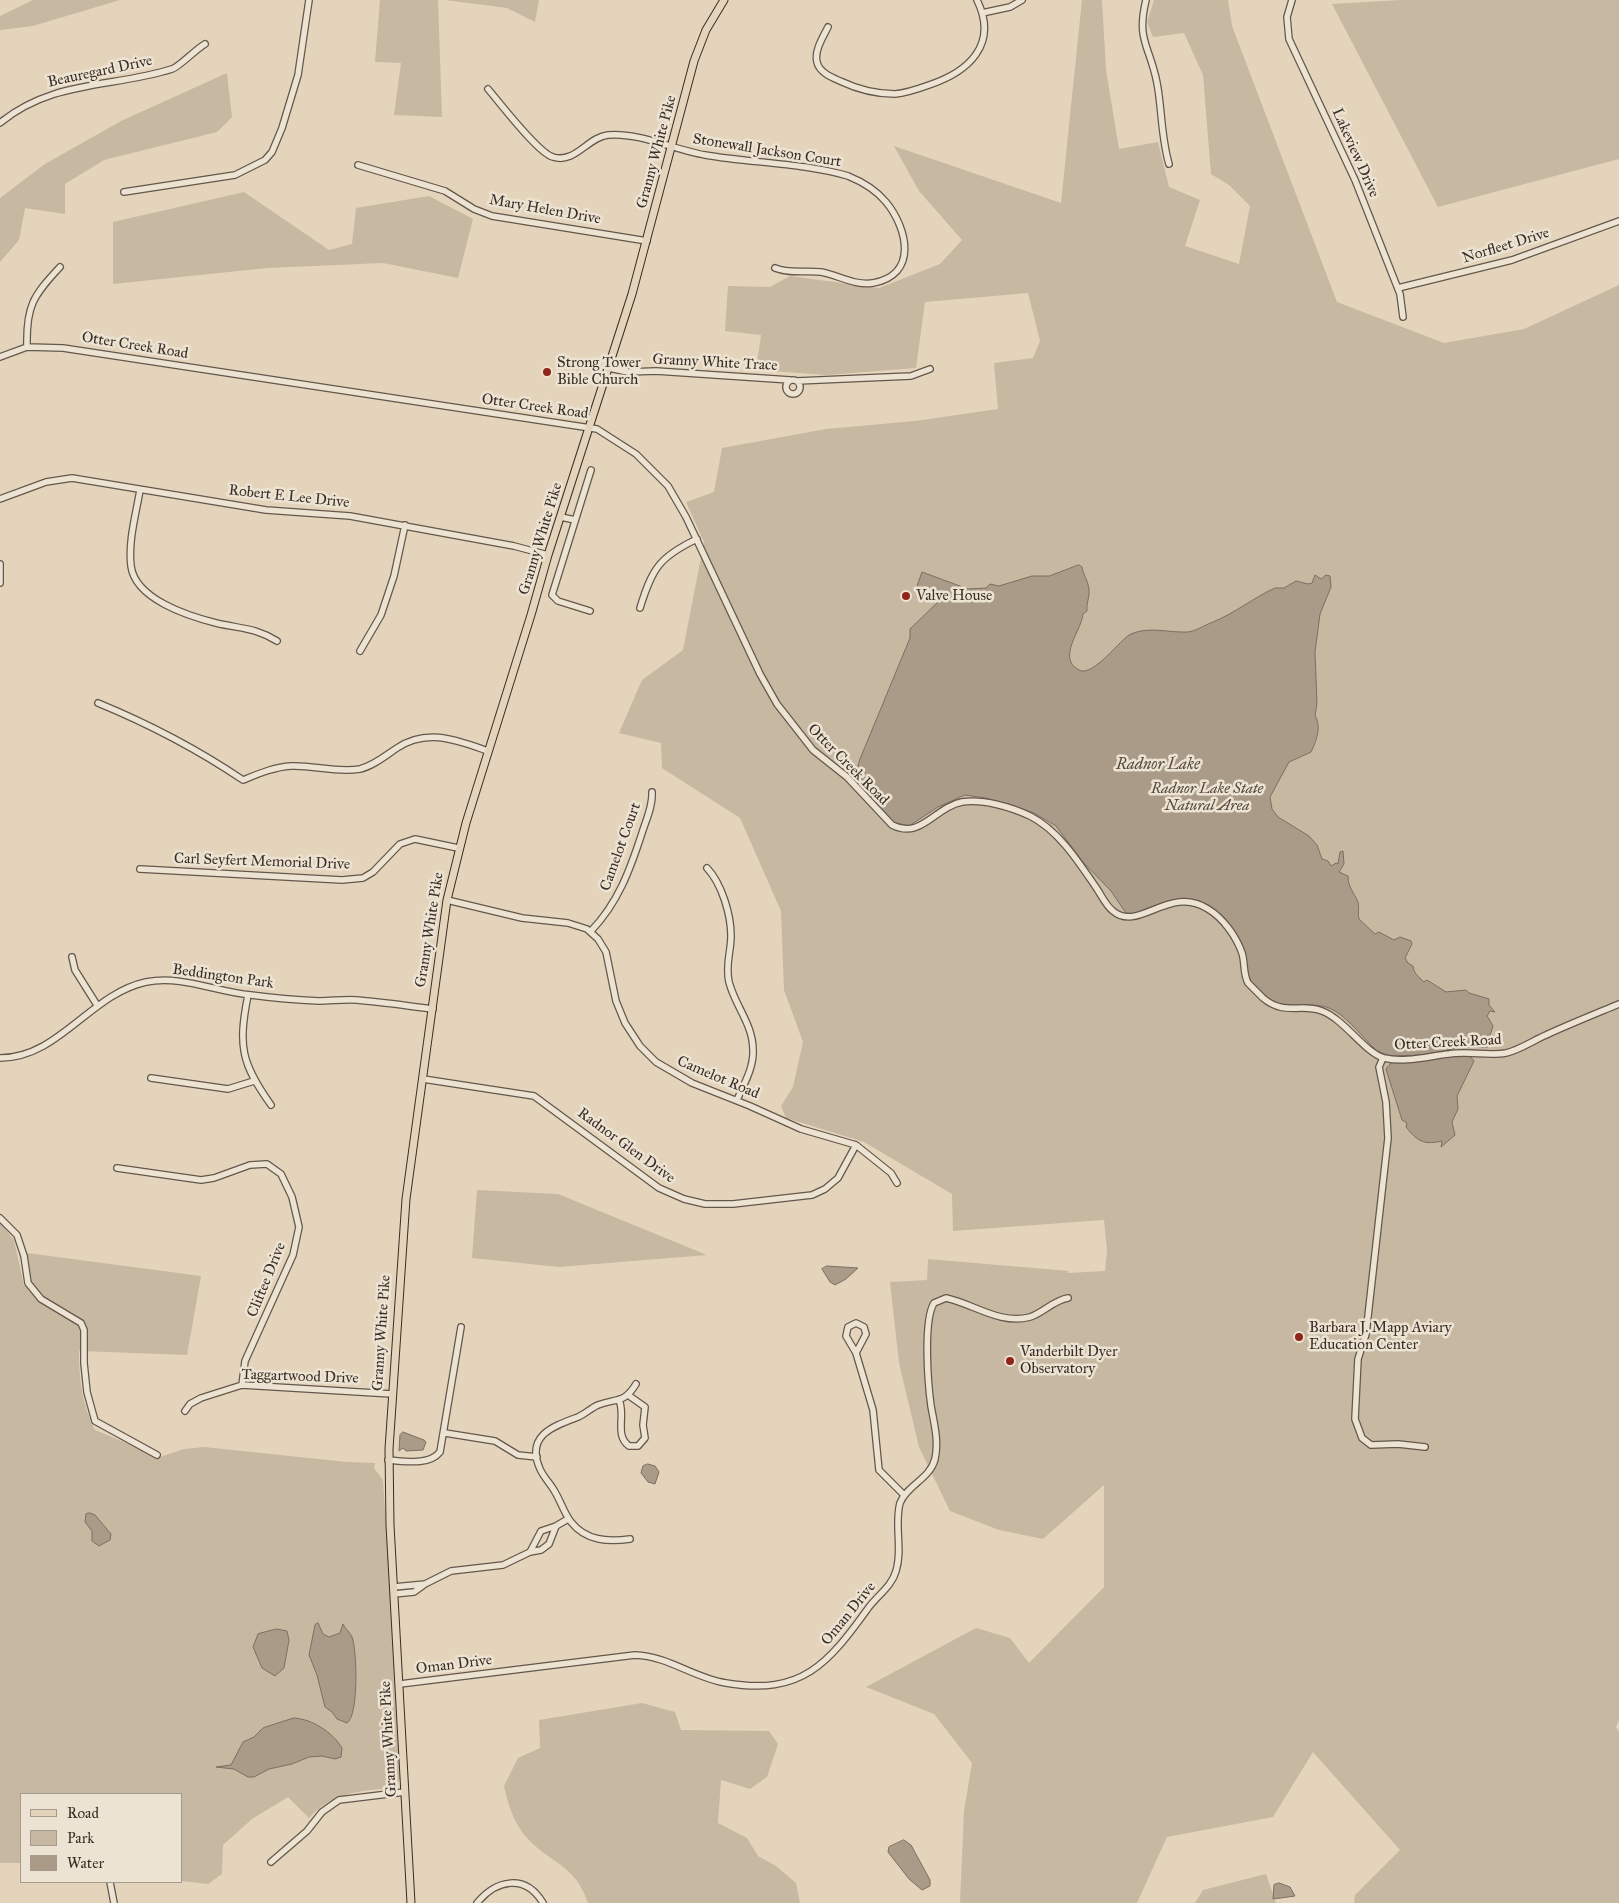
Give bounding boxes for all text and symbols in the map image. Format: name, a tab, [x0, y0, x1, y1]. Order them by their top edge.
street label: Beauregard Drive	[46, 52, 154, 92]
street label: Granny White Pike	[633, 93, 681, 211]
street label: Lakeview Drive	[1327, 106, 1383, 200]
street label: Stonewall Jackson Court	[691, 130, 843, 172]
street label: Mary Helen Drive	[488, 191, 602, 229]
street label: Norfleet Drive	[1460, 224, 1552, 268]
street label: Otter Creek Road	[81, 329, 189, 363]
street label: Granny White Trace	[652, 351, 778, 375]
place label: Strong Tower Bible Church	[557, 354, 641, 389]
marker: Strong Tower Bible Church	[541, 366, 553, 378]
street label: Otter Creek Road	[481, 391, 589, 423]
street label: Granny White Pike	[515, 481, 567, 597]
street label: Robert E Lee Drive	[228, 482, 350, 512]
place label: Valve House	[916, 587, 992, 605]
marker: Valve House	[900, 590, 912, 602]
street label: Otter Creek Road	[804, 721, 892, 809]
water label: Radnor Lake	[1116, 755, 1200, 775]
park label: Radnor Lake State Natural Area	[1151, 780, 1263, 815]
street label: Camelot Court	[597, 801, 645, 893]
street label: Carl Seyfert Memorial Drive	[174, 850, 350, 874]
street label: Granny White Pike	[412, 871, 448, 989]
street label: Beddington Park	[171, 961, 275, 993]
street label: Otter Creek Road	[1394, 1031, 1502, 1055]
street label: Camelot Road	[674, 1053, 762, 1103]
street label: Radnor Glen Drive	[574, 1105, 678, 1187]
street label: Cliftee Drive	[244, 1240, 290, 1320]
street label: Granny White Pike	[369, 1274, 395, 1392]
place label: Barbara J. Mapp Aviary Education Center	[1309, 1319, 1452, 1354]
marker: Barbara J. Mapp Aviary Education Center	[1293, 1331, 1305, 1343]
place label: Vanderbilt Dyer Observatory	[1020, 1343, 1118, 1378]
marker: Vanderbilt Dyer Observatory	[1004, 1355, 1016, 1367]
street label: Taggartwood Drive	[241, 1366, 359, 1388]
street label: Oman Drive	[818, 1579, 880, 1649]
street label: Oman Drive	[415, 1651, 493, 1679]
street label: Granny White Pike	[377, 1680, 401, 1798]
legend	[20, 1793, 182, 1883]
text: Road	[67, 1804, 99, 1822]
text: Park	[67, 1829, 94, 1847]
text: Water	[67, 1854, 104, 1872]

